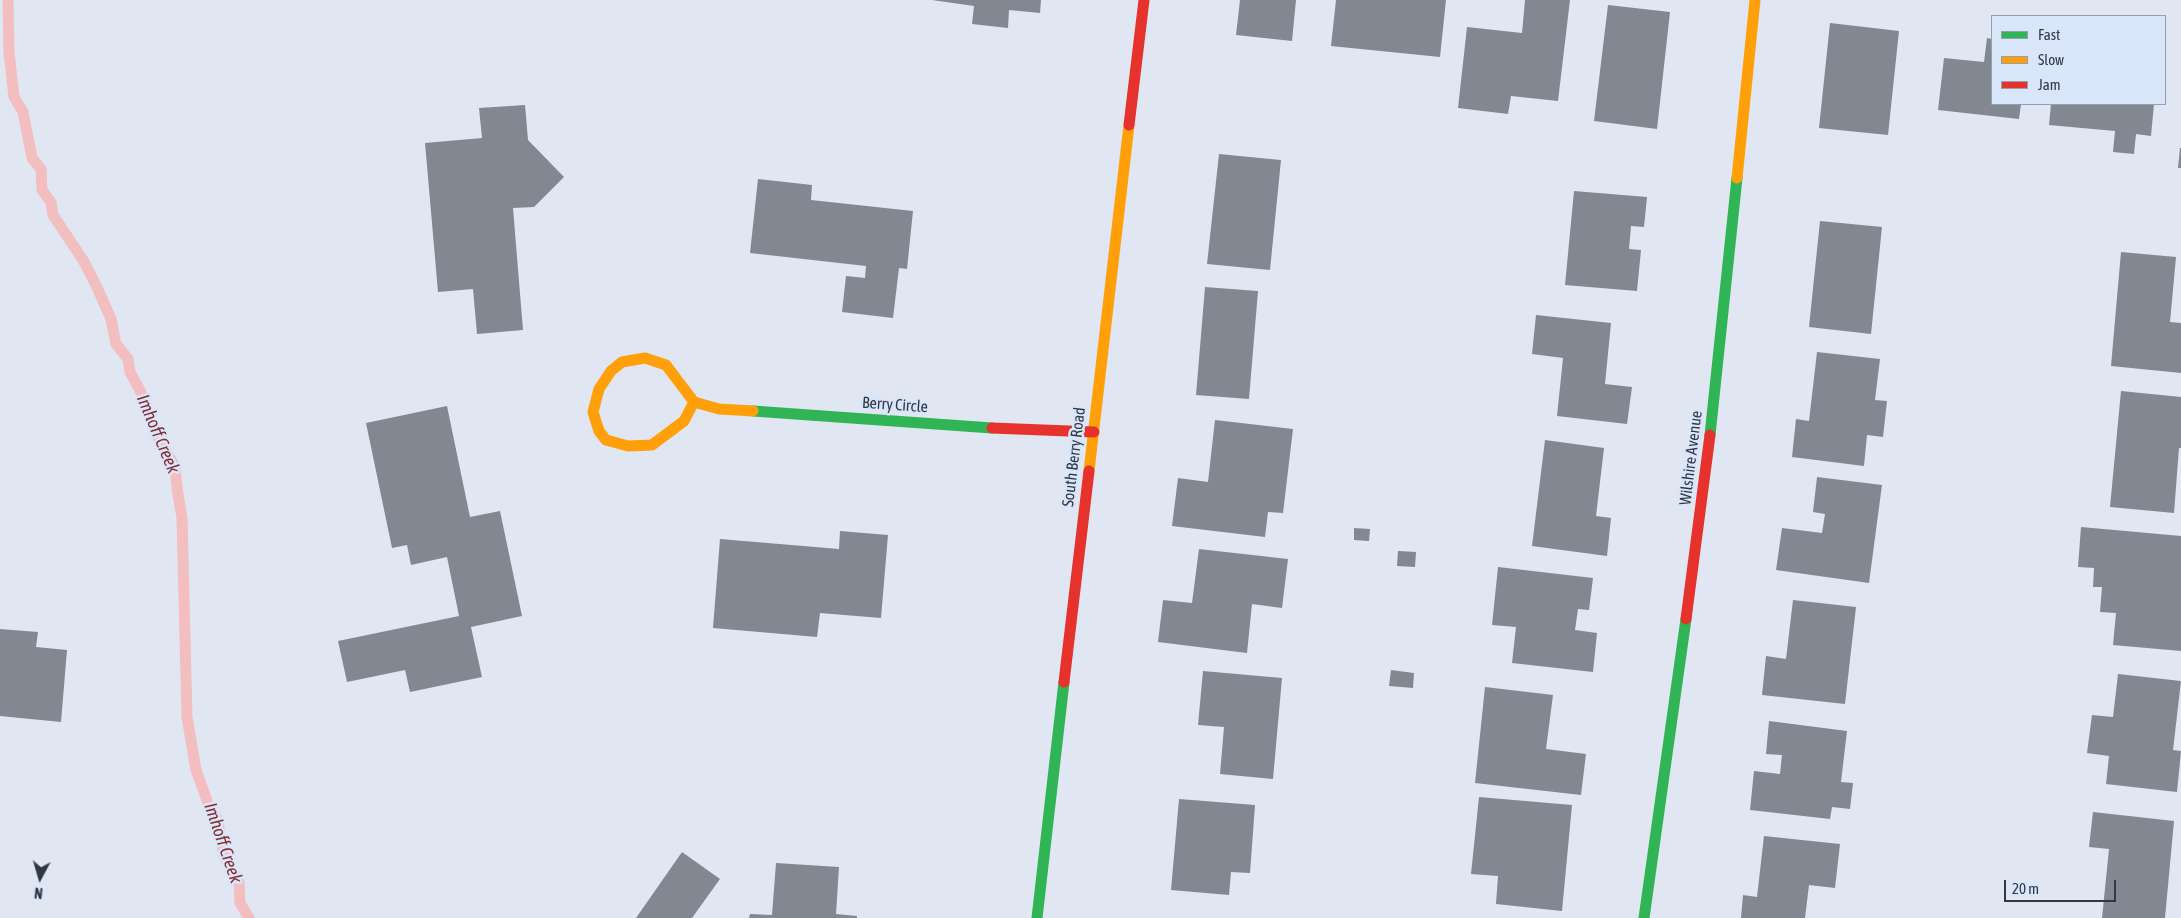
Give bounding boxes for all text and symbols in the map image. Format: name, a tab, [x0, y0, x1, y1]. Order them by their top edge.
legend	[1991, 15, 2166, 105]
text: Fast	[2038, 26, 2060, 43]
text: Slow	[2038, 51, 2064, 68]
text: Jam	[2038, 76, 2061, 93]
water label: Imhoff Creek	[132, 391, 184, 477]
street label: Berry Circle	[861, 393, 929, 417]
street label: South Berry Road	[1058, 406, 1090, 508]
street label: Wilshire Avenue	[1676, 410, 1706, 506]
water label: Imhoff Creek	[199, 800, 247, 886]
north arrow	[15, 853, 65, 903]
scale bar	[2006, 870, 2118, 902]
text: 20 m	[2012, 880, 2039, 897]
text: N	[33, 885, 43, 901]

